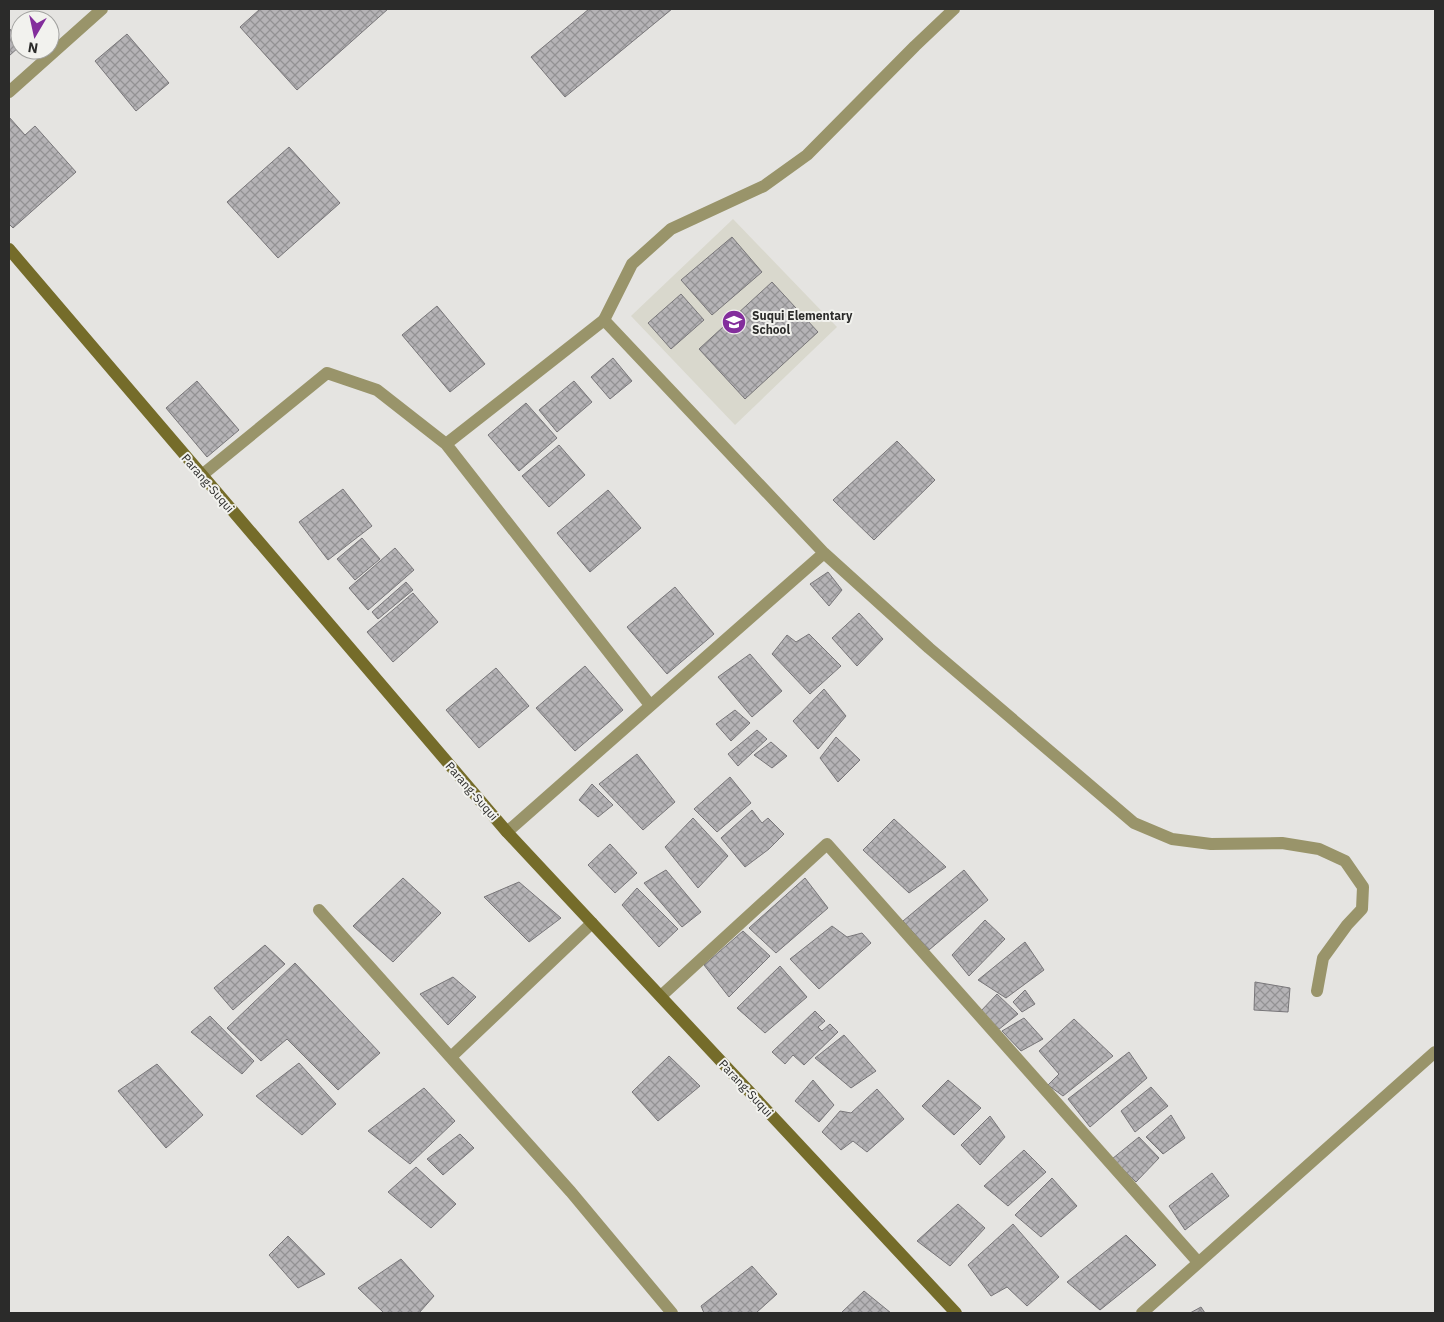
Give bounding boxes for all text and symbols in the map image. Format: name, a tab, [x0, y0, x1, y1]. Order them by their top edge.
north arrow	[10, 10, 60, 60]
text: N	[27, 38, 39, 58]
place label: Suqui Elementary School	[752, 308, 853, 337]
school or university icon: Suqui Elementary School	[721, 309, 747, 335]
street label: Parang-Suqui	[179, 451, 237, 515]
street label: Parang-Suqui	[443, 759, 501, 823]
street label: Parang-Suqui	[716, 1056, 776, 1120]

